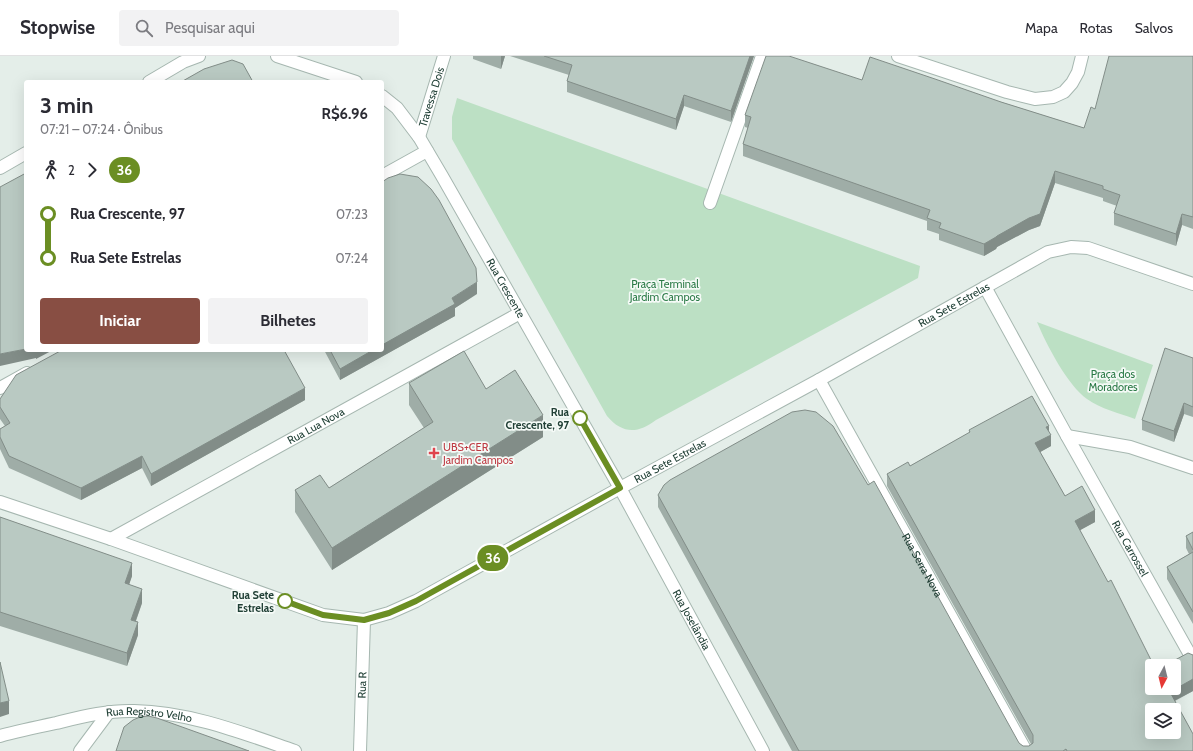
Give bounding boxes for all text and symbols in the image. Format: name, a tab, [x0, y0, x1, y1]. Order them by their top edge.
search box	[119, 10, 399, 46]
text: Stopwise	[20, 16, 95, 39]
icon: search	[133, 17, 155, 39]
text: Pesquisar aqui	[165, 19, 255, 37]
text: Mapa	[1025, 19, 1058, 37]
text: Rotas	[1080, 19, 1113, 37]
text: Salvos	[1135, 19, 1173, 37]
street label: Travessa Dois	[416, 65, 447, 129]
text: 3 min	[40, 92, 93, 119]
text: R$6.96	[322, 105, 368, 123]
text: 07:21 – 07:24 · Ônibus	[40, 121, 163, 137]
icon: walk	[40, 159, 62, 181]
icon: forward	[81, 159, 103, 181]
text: 36	[117, 161, 132, 179]
text: 2	[68, 162, 75, 178]
text: Rua Crescente, 97	[70, 205, 185, 223]
text: 07:23	[336, 206, 368, 222]
text: Rua Sete Estrelas	[70, 249, 181, 267]
text: 07:24	[335, 250, 368, 266]
street label: Rua Crescente	[483, 256, 529, 321]
park label: Praça Terminal Jardim Campos	[629, 277, 701, 304]
street label: Rua Sete Estrelas	[916, 279, 992, 330]
button: Iniciar	[40, 298, 200, 344]
button: Bilhetes	[208, 298, 368, 344]
park label: Praça dos Moradores	[1088, 367, 1138, 394]
street label: Rua Lua Nova	[285, 404, 347, 447]
place label: Rua Crescente, 97	[506, 405, 570, 432]
marker: Rua Crescente, 97	[572, 410, 588, 426]
street label: Rua Sete Estrelas	[632, 436, 709, 486]
place label: UBS+CER Jardim Campos	[442, 440, 514, 467]
marker: UBS+CER Jardim Campos	[428, 447, 440, 459]
street label: Rua Carrossel	[1109, 518, 1152, 579]
street label: Rua Serra Nova	[899, 531, 946, 600]
line badge: 36	[475, 545, 511, 571]
text: 36	[485, 549, 501, 567]
street label: Rua Joselândia	[670, 587, 714, 653]
place label: Rua Sete Estrelas	[232, 588, 274, 615]
marker: Rua Sete Estrelas	[277, 593, 293, 609]
north arrow	[1145, 659, 1181, 695]
map controls	[1145, 659, 1181, 739]
street label: Rua R	[355, 671, 369, 699]
button: layers	[1145, 703, 1181, 739]
street label: Rua Registro Velho	[105, 704, 194, 725]

